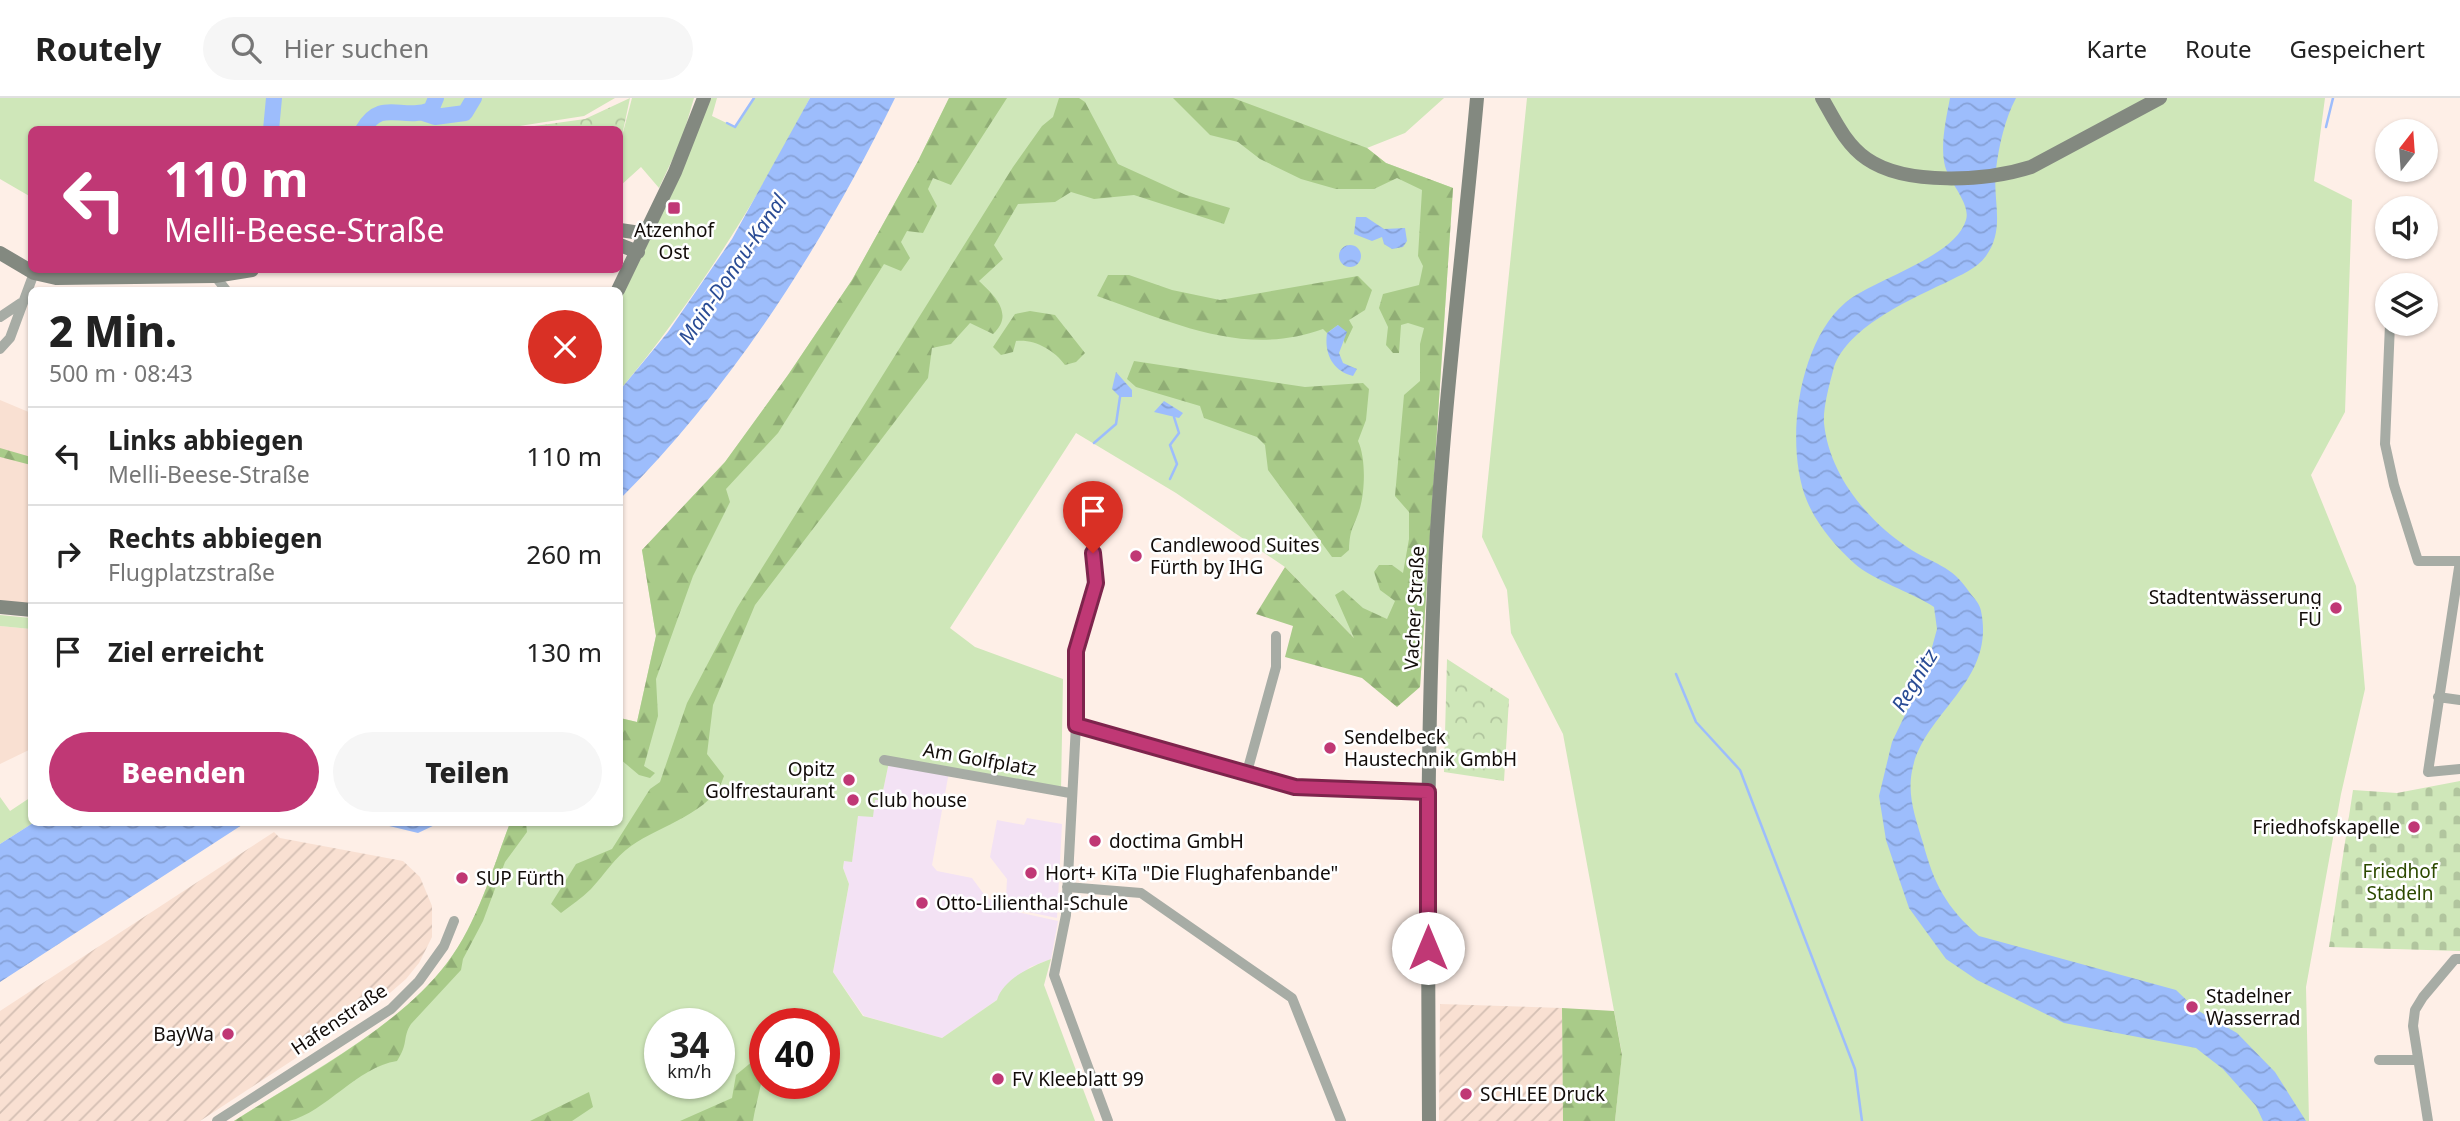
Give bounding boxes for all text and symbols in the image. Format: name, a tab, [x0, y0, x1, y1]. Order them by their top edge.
search box	[203, 17, 693, 80]
text: Routely	[35, 26, 161, 71]
icon: search	[227, 29, 265, 67]
text: Hier suchen	[283, 30, 429, 66]
text: Karte	[2087, 32, 2147, 65]
text: Route	[2185, 32, 2252, 65]
text: Gespeichert	[2290, 32, 2425, 65]
north arrow	[2375, 119, 2438, 182]
map controls	[2375, 119, 2438, 336]
text: 110 m	[164, 145, 309, 211]
icon: left	[49, 154, 140, 245]
water label: Main-Donau-Kanal	[671, 188, 793, 350]
button: sound	[2375, 196, 2438, 259]
marker: Atzenhof Ost	[666, 200, 682, 216]
text: Melli-Beese-Straße	[164, 208, 445, 251]
place label: Atzenhof Ost	[634, 217, 716, 265]
button: layers	[2375, 273, 2438, 336]
text: 2 Min.	[49, 302, 177, 359]
button: close	[528, 310, 602, 384]
text: 500 m · 08:43	[49, 357, 193, 389]
text: Links abbiegen	[108, 422, 304, 458]
icon: left	[49, 437, 87, 475]
text: 110 m	[526, 438, 602, 474]
text: Melli-Beese-Straße	[108, 458, 310, 490]
pin	[1063, 481, 1123, 553]
icon: arrive	[1074, 492, 1112, 530]
text: Rechts abbiegen	[108, 520, 323, 556]
place label: Candlewood Suites Fürth by IHG	[1150, 532, 1320, 580]
icon: right	[49, 535, 87, 573]
text: 260 m	[526, 536, 602, 572]
street label: Vacher Straße	[1398, 545, 1430, 671]
marker: Candlewood Suites Fürth by IHG	[1128, 548, 1144, 564]
text: Flugplatzstraße	[108, 556, 275, 588]
place label: Stadtentwässerung FÜ	[2149, 584, 2322, 632]
marker: Stadtentwässerung FÜ	[2328, 600, 2344, 616]
icon: arrive	[49, 633, 87, 671]
text: Ziel erreicht	[108, 634, 264, 670]
text: 130 m	[526, 634, 602, 670]
water label: Regnitz	[1884, 643, 1944, 717]
place label: Sendelbeck Haustechnik GmbH	[1344, 724, 1517, 772]
button: Beenden	[49, 732, 319, 812]
button: Teilen	[333, 732, 602, 812]
street label: Am Golfplatz	[921, 736, 1039, 782]
marker: Sendelbeck Haustechnik GmbH	[1322, 740, 1338, 756]
place label: Opitz Golfrestaurant	[705, 756, 835, 804]
marker: Opitz Golfrestaurant	[841, 772, 857, 788]
place label: Club house	[867, 787, 967, 813]
marker: Club house	[845, 792, 861, 808]
place label: Friedhofskapelle	[2252, 814, 2400, 840]
marker: Friedhofskapelle	[2406, 819, 2422, 835]
place label: doctima GmbH	[1109, 828, 1244, 854]
marker: doctima GmbH	[1087, 833, 1103, 849]
park label: Friedhof Stadeln	[2363, 858, 2439, 906]
place label: Hort+ KiTa "Die Flughafenbande"	[1045, 860, 1338, 886]
place label: SUP Fürth	[476, 865, 565, 891]
marker: Hort+ KiTa "Die Flughafenbande"	[1023, 865, 1039, 881]
marker: SUP Fürth	[454, 870, 470, 886]
place label: Otto-Lilienthal-Schule	[936, 890, 1128, 916]
marker: Otto-Lilienthal-Schule	[914, 895, 930, 911]
position arrow	[1391, 911, 1465, 985]
street label: Hafenstraße	[286, 977, 392, 1061]
place label: Stadelner Wasserrad	[2206, 983, 2301, 1031]
marker: Stadelner Wasserrad	[2184, 999, 2200, 1015]
speed limit sign: 40	[749, 1008, 840, 1099]
place label: BayWa	[153, 1021, 214, 1047]
text: 34	[669, 1021, 710, 1068]
marker: BayWa	[220, 1026, 236, 1042]
text: km/h	[667, 1059, 712, 1083]
place label: FV Kleeblatt 99	[1012, 1066, 1144, 1092]
marker: FV Kleeblatt 99	[990, 1071, 1006, 1087]
place label: SCHLEE Druck	[1480, 1081, 1605, 1107]
marker: SCHLEE Druck	[1458, 1086, 1474, 1102]

